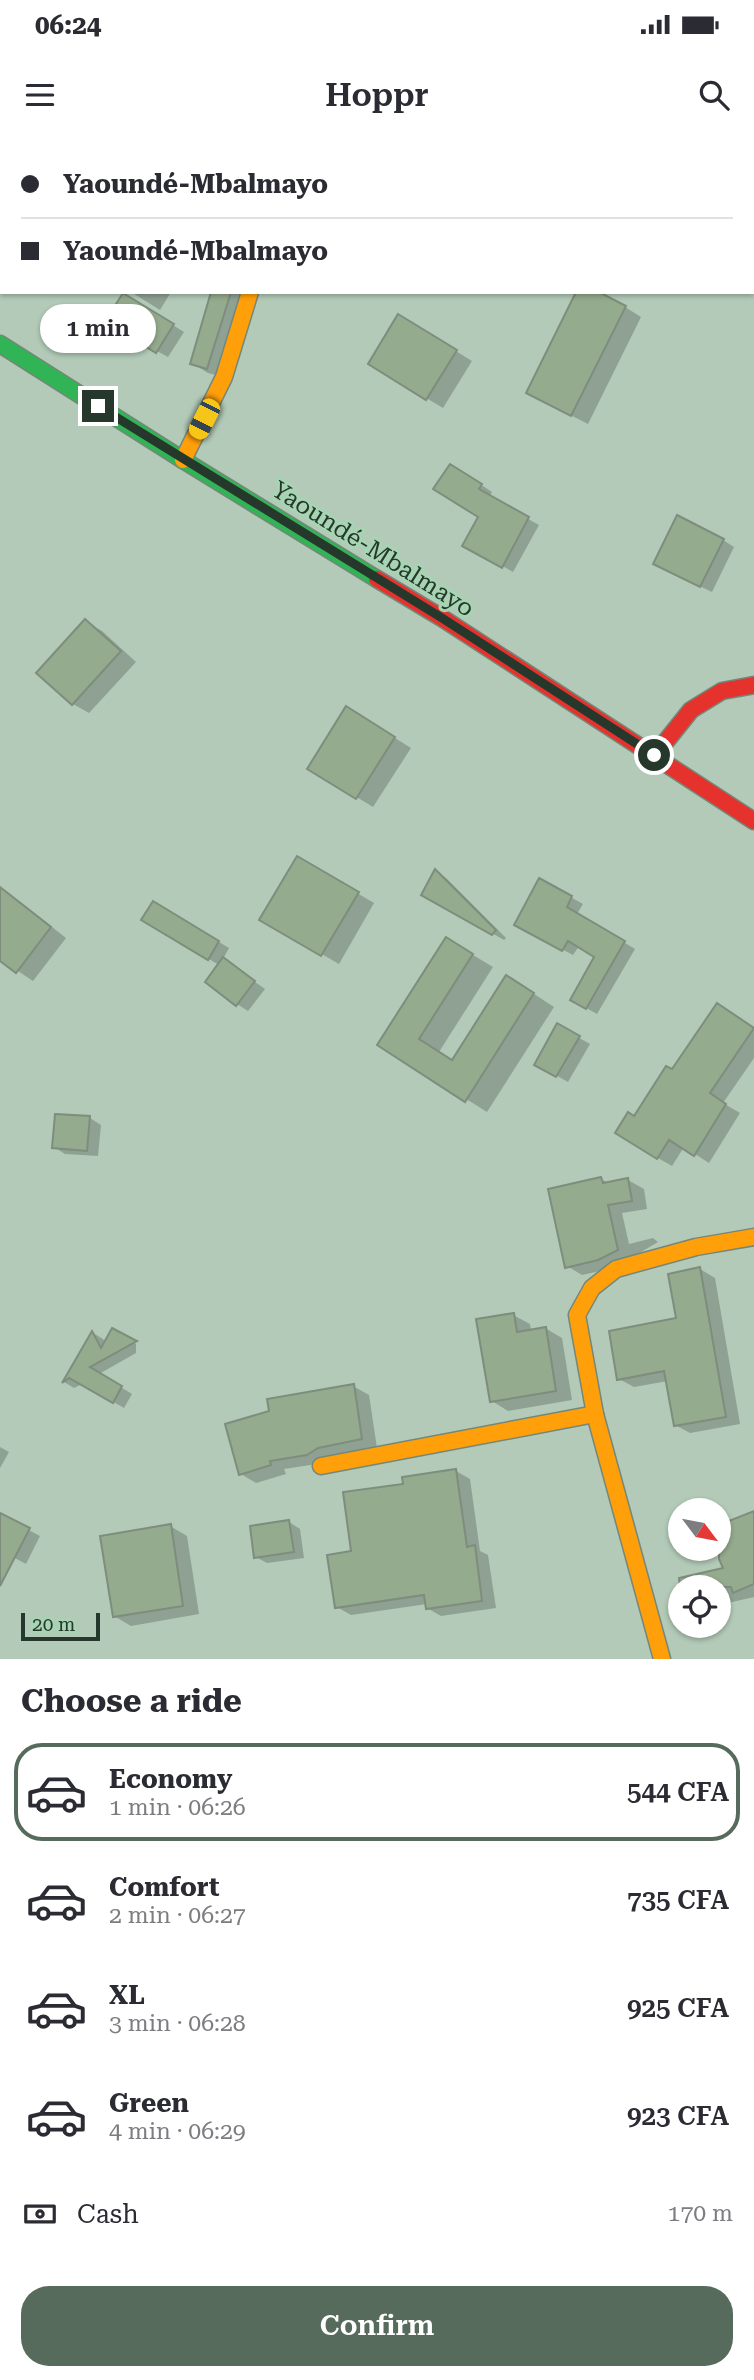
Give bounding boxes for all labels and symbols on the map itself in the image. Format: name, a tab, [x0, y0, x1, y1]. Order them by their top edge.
callout: 1 min	[40, 304, 156, 354]
route end	[82, 390, 114, 422]
car	[186, 396, 223, 442]
street label: Yaoundé-Mbalmayo	[267, 475, 479, 623]
route start	[638, 739, 670, 771]
north arrow	[668, 1498, 732, 1561]
scale bar	[21, 1610, 100, 1642]

